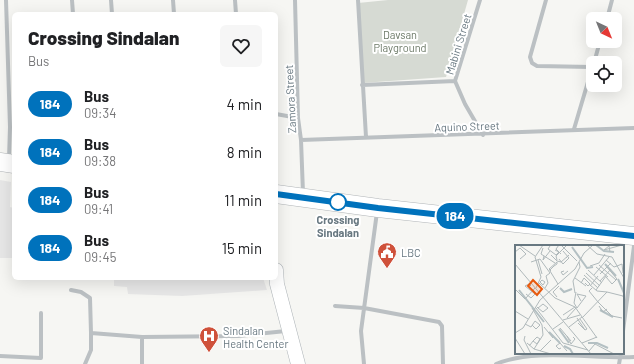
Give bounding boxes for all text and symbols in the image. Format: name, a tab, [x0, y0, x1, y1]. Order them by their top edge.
street label: Mabini Street	[443, 12, 473, 76]
north arrow	[586, 12, 622, 48]
map controls	[586, 12, 622, 92]
button: heart	[220, 25, 262, 67]
text: Crossing Sindalan	[28, 26, 179, 49]
park label: Davsan Playground	[373, 28, 427, 54]
text: Bus	[28, 53, 49, 69]
button: locate	[586, 56, 622, 92]
street label: Zamora Street	[282, 64, 298, 134]
text: Bus	[84, 87, 109, 105]
text: 184	[40, 95, 61, 112]
text: 4 min	[226, 95, 262, 113]
text: 09:34	[84, 105, 116, 121]
street label: Aquino Street	[434, 118, 500, 134]
text: Bus	[84, 135, 109, 153]
text: 184	[40, 143, 61, 160]
text: 8 min	[227, 143, 262, 161]
text: 09:38	[84, 153, 116, 169]
text: Bus	[84, 183, 109, 201]
text: 184	[40, 191, 61, 208]
text: 11 min	[224, 191, 262, 209]
marker: Crossing Sindalan	[329, 193, 347, 211]
text: 09:41	[84, 201, 113, 217]
line badge: 184	[432, 203, 478, 229]
text: 184	[445, 207, 466, 224]
place label: Crossing Sindalan	[317, 213, 359, 239]
text: Bus	[84, 231, 109, 249]
text: 184	[40, 239, 61, 256]
text: 15 min	[222, 239, 262, 257]
public building icon: LBC	[376, 241, 398, 269]
inset map	[515, 245, 624, 354]
place label: LBC	[401, 246, 421, 259]
text: 09:45	[84, 249, 116, 265]
place label: Sindalan Health Center	[223, 324, 288, 350]
hospital icon: Sindalan Health Center	[198, 325, 220, 353]

